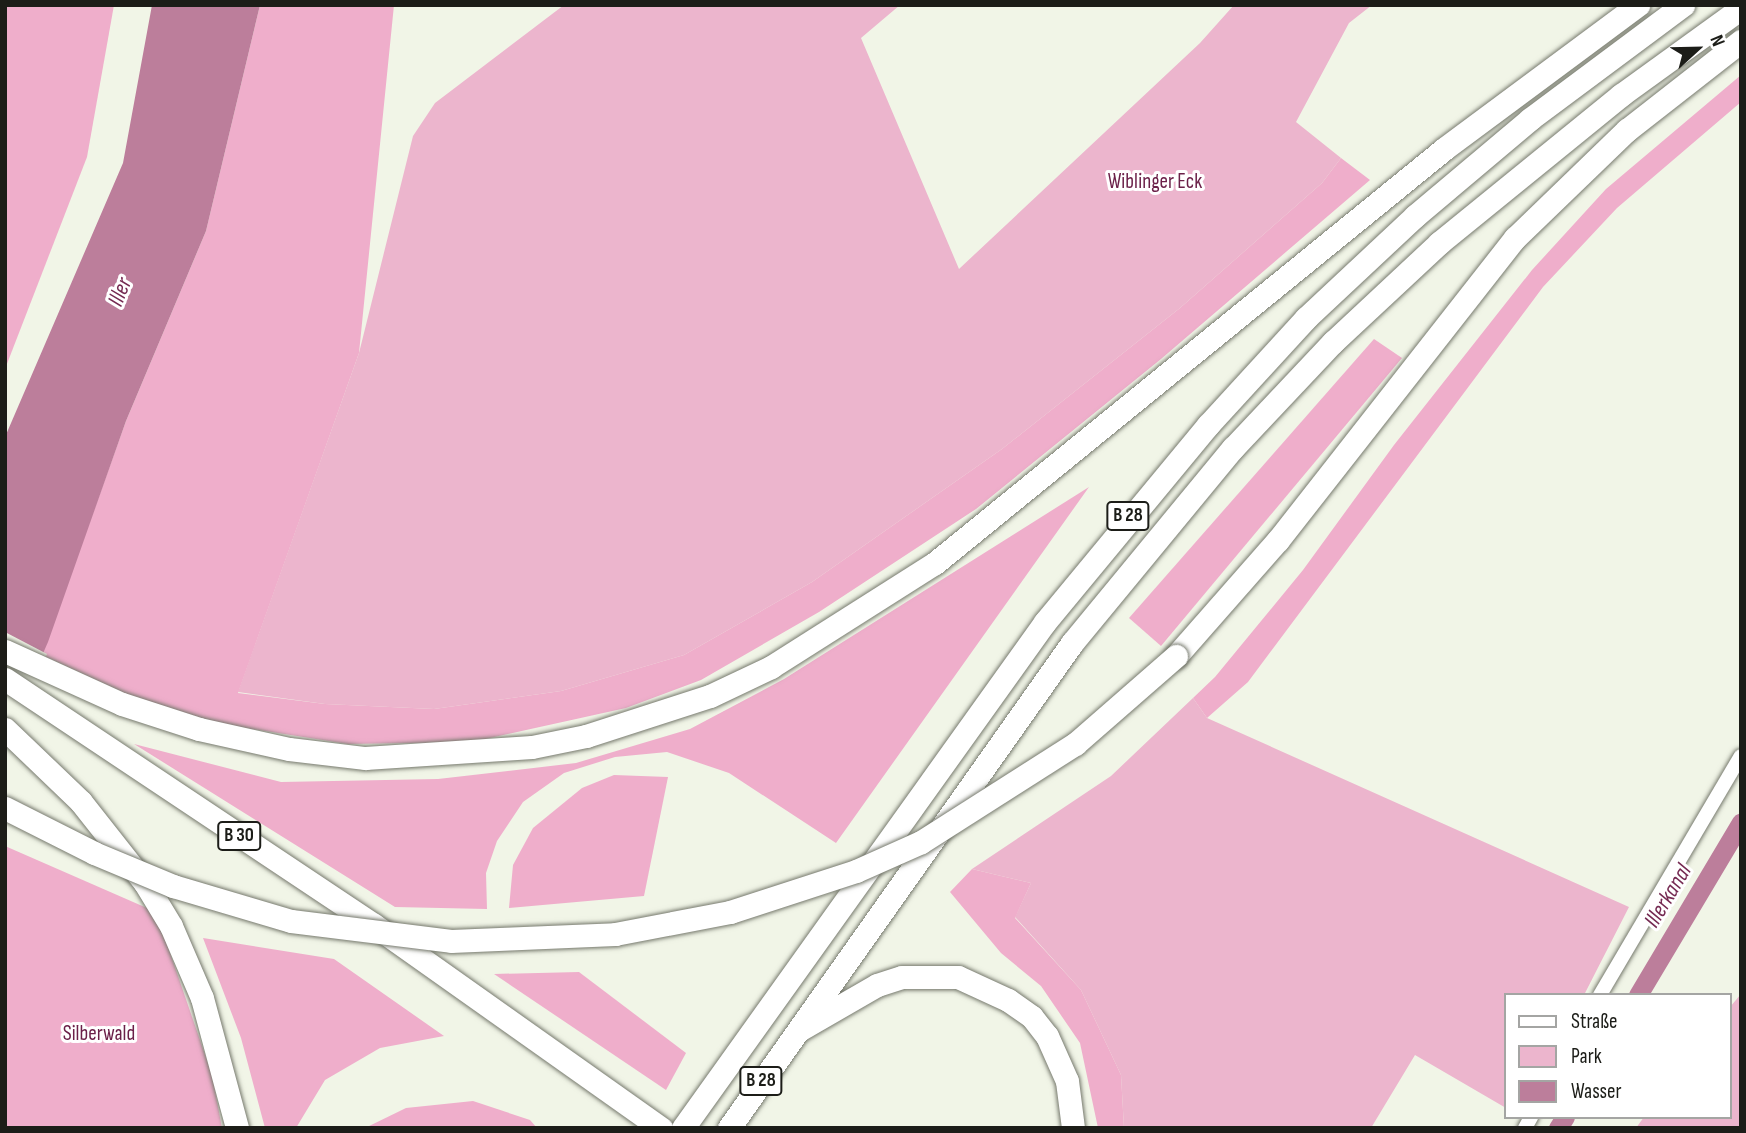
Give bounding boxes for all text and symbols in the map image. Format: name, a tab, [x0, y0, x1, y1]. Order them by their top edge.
north arrow	[1662, 14, 1732, 84]
text: N	[1704, 32, 1729, 50]
park label: Wiblinger Eck	[1108, 169, 1202, 195]
water label: Iller	[102, 274, 138, 310]
road number: B 28	[1105, 500, 1151, 531]
road number: B 30	[216, 820, 262, 852]
water label: Illerkanal	[1638, 859, 1698, 933]
legend	[1504, 993, 1732, 1119]
text: Straße	[1571, 1009, 1617, 1034]
park label: Silberwald	[63, 1021, 135, 1047]
text: Park	[1571, 1044, 1602, 1069]
road number: B 28	[738, 1065, 784, 1096]
text: Wasser	[1571, 1079, 1622, 1104]

